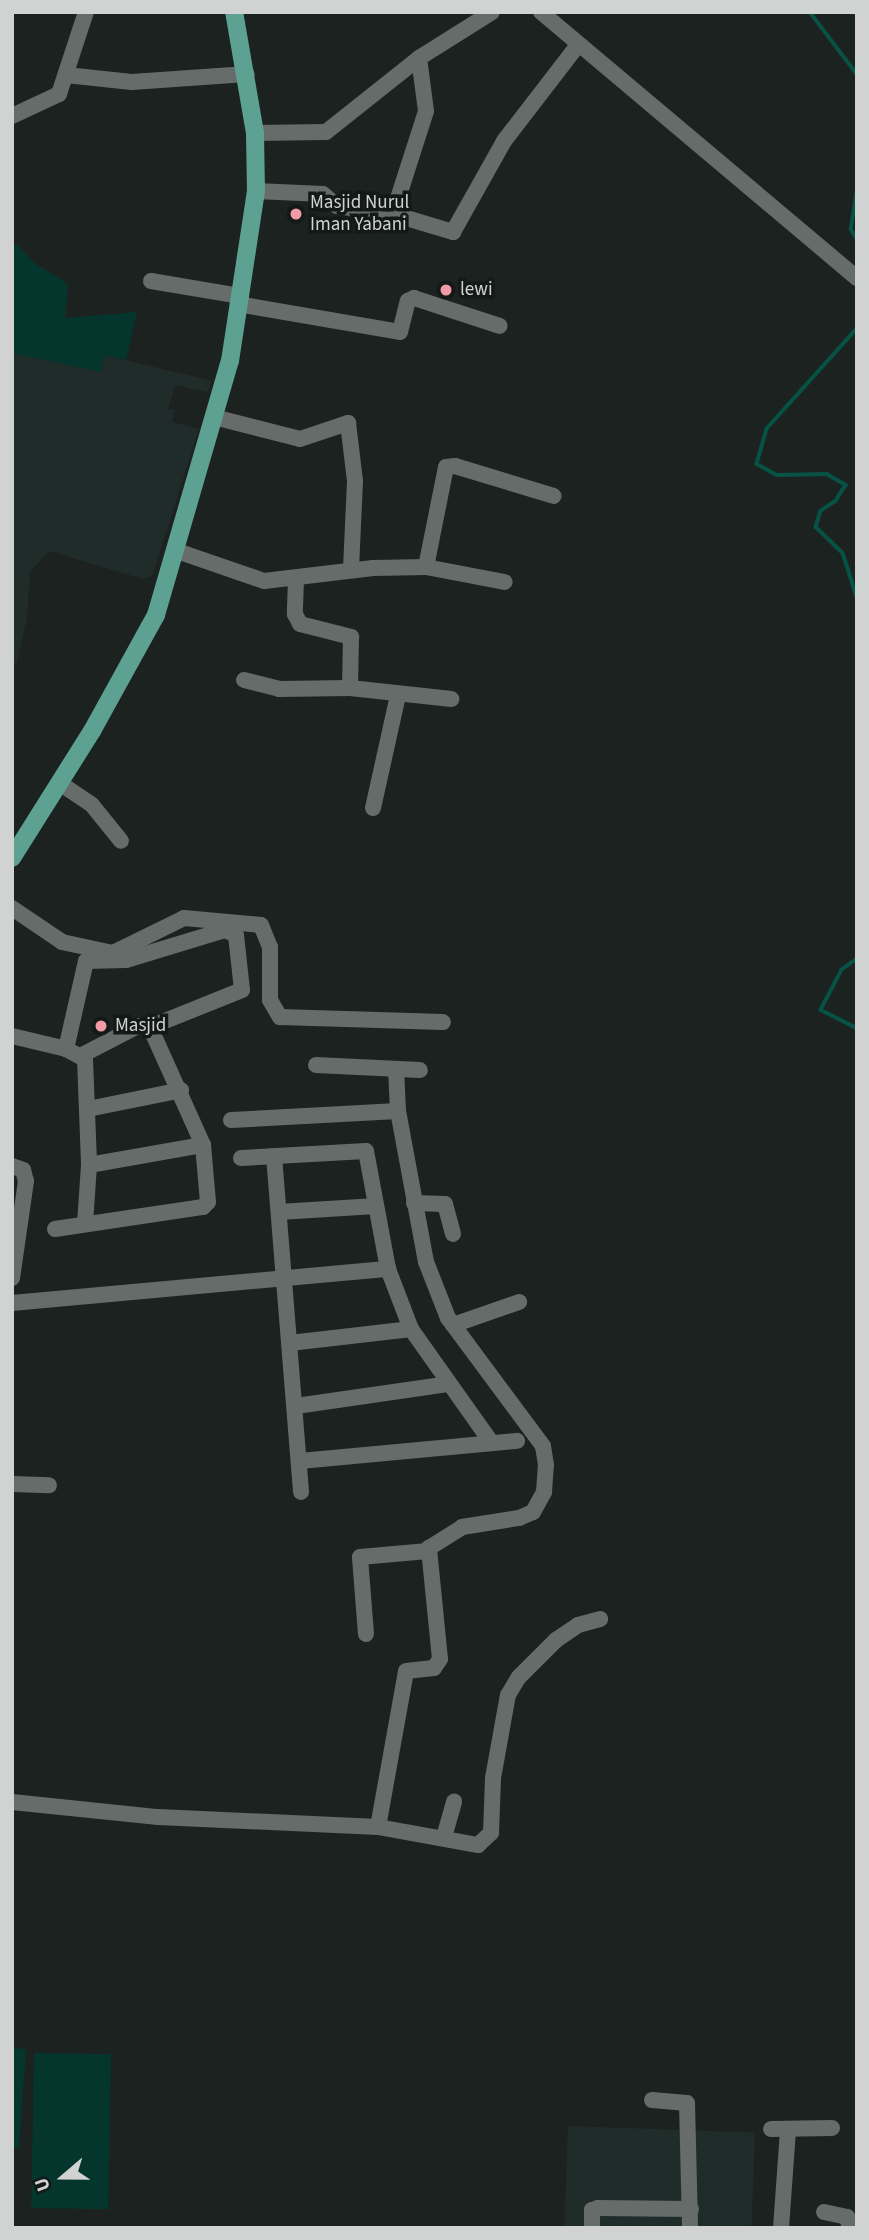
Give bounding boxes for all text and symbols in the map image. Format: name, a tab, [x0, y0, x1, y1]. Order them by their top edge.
place label: Masjid Nurul Iman Yabani	[310, 192, 409, 236]
marker: Masjid Nurul Iman Yabani	[288, 206, 304, 222]
place label: lewi	[460, 279, 493, 301]
marker: lewi	[438, 282, 454, 298]
place label: Masjid	[115, 1015, 166, 1037]
marker: Masjid	[93, 1018, 109, 1034]
north arrow	[28, 2142, 98, 2212]
text: U	[28, 2174, 58, 2195]

